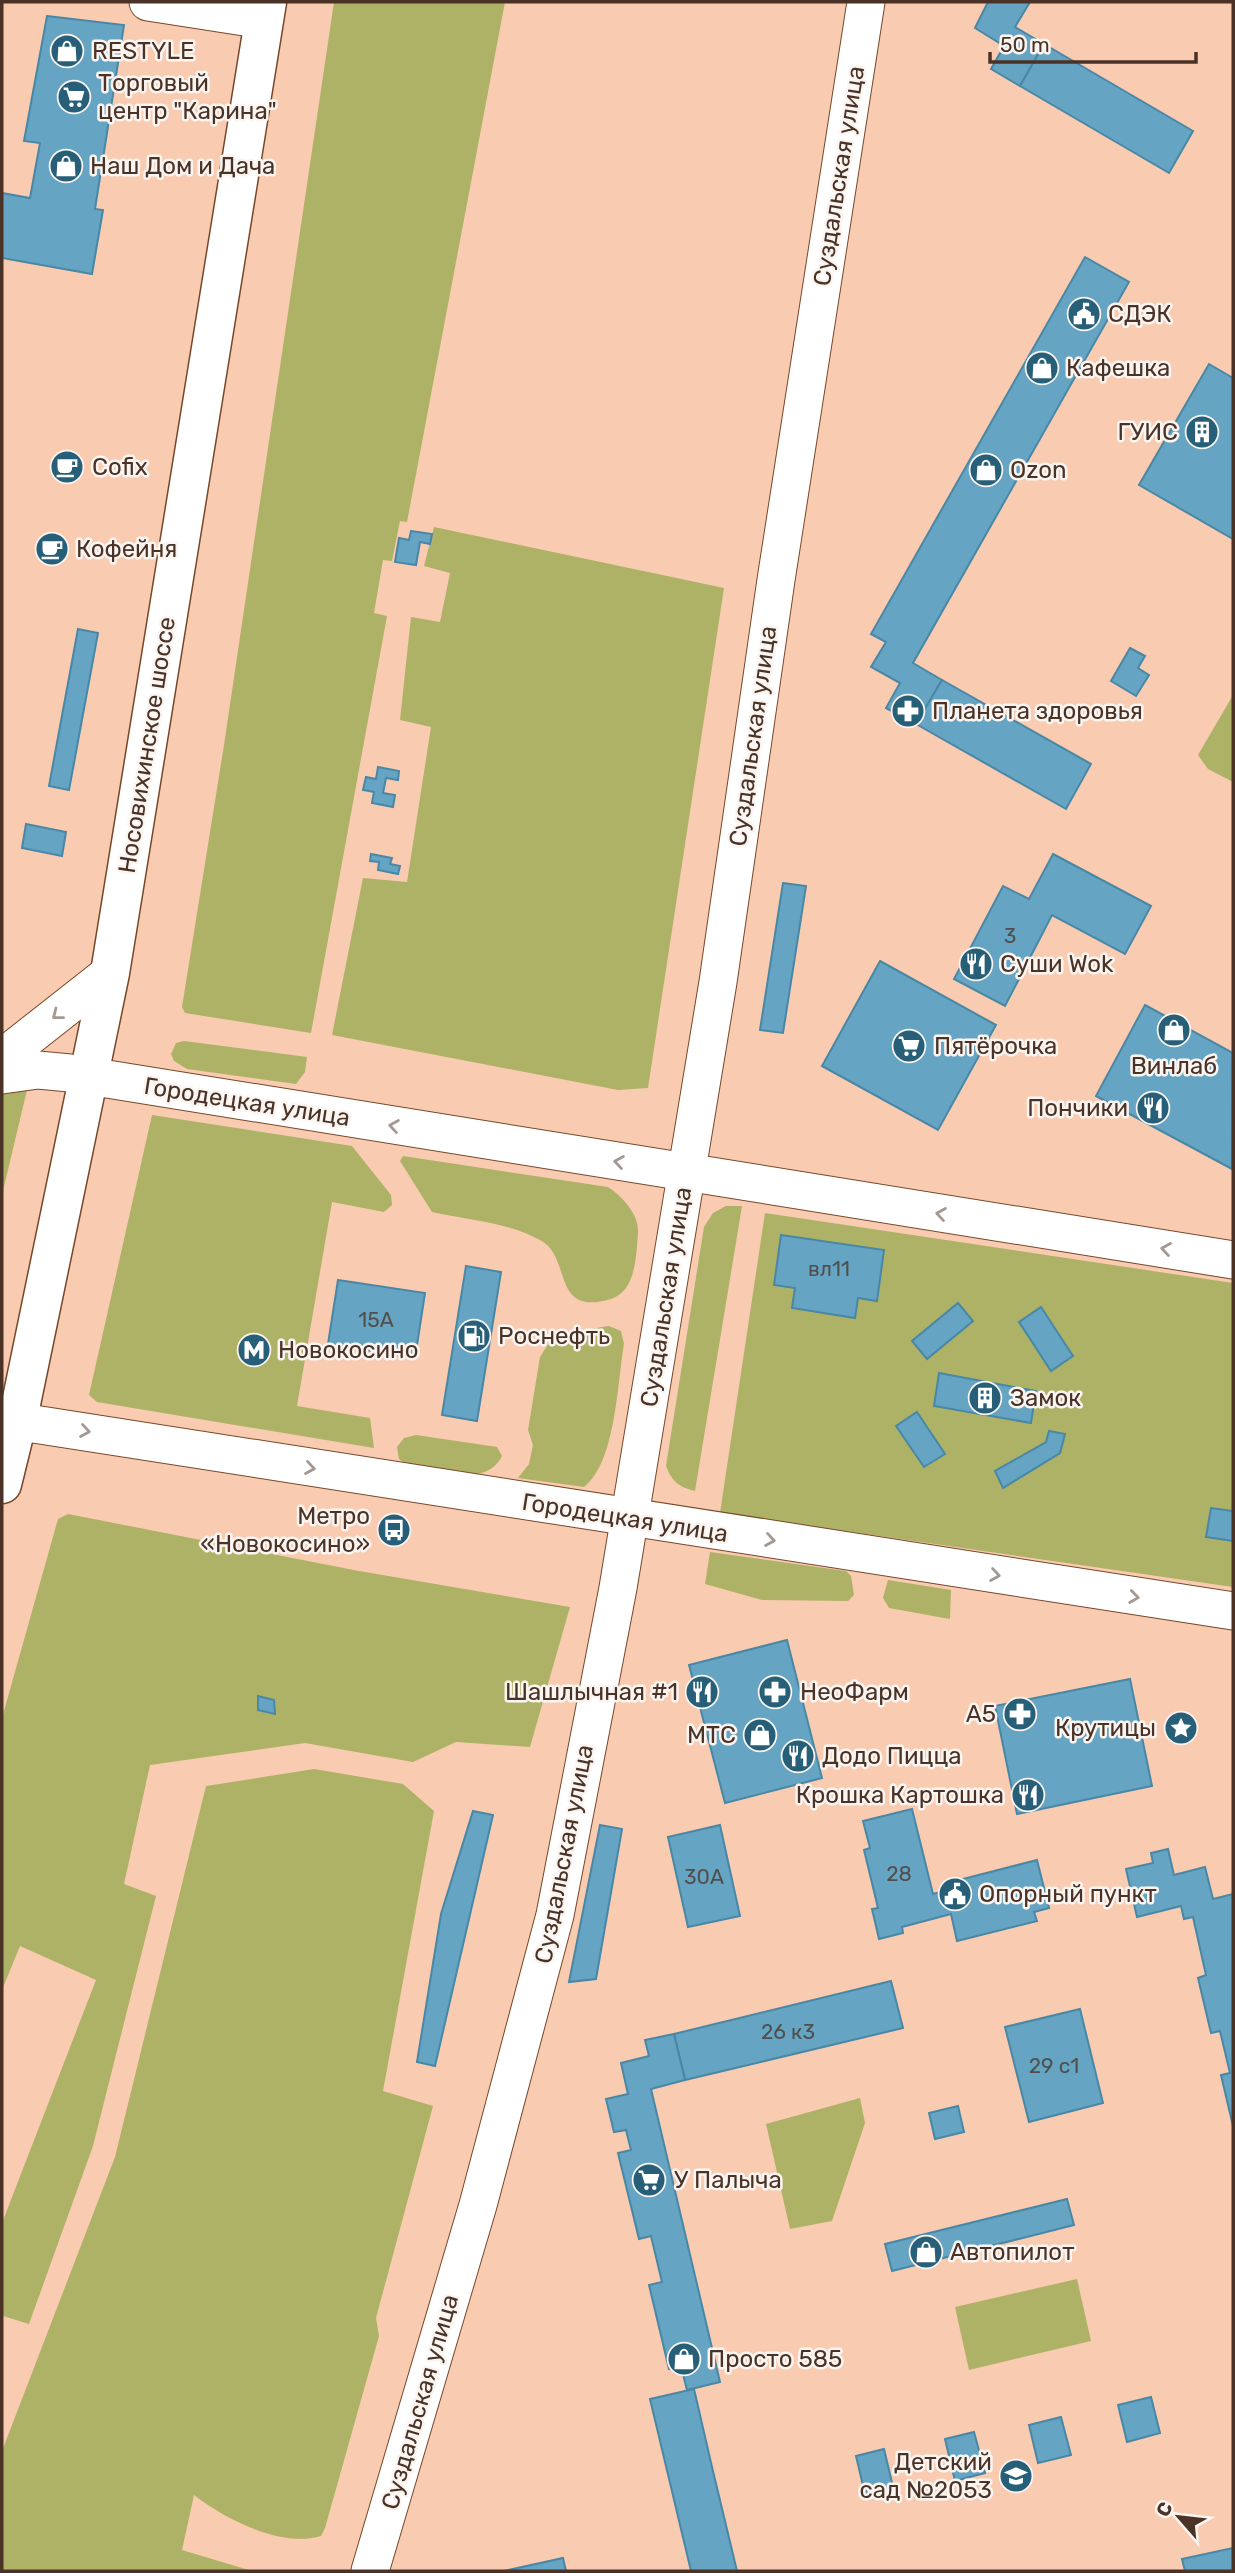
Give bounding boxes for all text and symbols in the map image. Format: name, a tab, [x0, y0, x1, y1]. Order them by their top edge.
scale bar	[990, 21, 1196, 65]
shop icon: RESTYLE	[48, 32, 86, 70]
text: 50 m	[1000, 32, 1050, 57]
place label: RESTYLE	[92, 37, 194, 65]
street label: Суздальская улица	[808, 64, 870, 288]
place label: Торговый центр "Карина"	[98, 69, 277, 125]
supermarket icon: Торговый центр "Карина"	[55, 78, 93, 116]
shop icon: Наш Дом и Дача	[47, 147, 85, 185]
place label: Наш Дом и Дача	[90, 152, 275, 180]
public building icon: СДЭК	[1065, 295, 1103, 333]
place label: СДЭК	[1108, 300, 1172, 328]
shop icon: Кафешка	[1023, 349, 1061, 387]
place label: Кафешка	[1066, 354, 1170, 382]
building icon: ГУИС	[1183, 413, 1221, 451]
place label: ГУИС	[1118, 418, 1178, 446]
cafe icon: Cofix	[48, 448, 86, 486]
shop icon: Ozon	[967, 451, 1005, 489]
place label: Cofix	[92, 453, 148, 481]
place label: Ozon	[1010, 456, 1067, 484]
cafe icon: Кофейня	[33, 530, 71, 568]
place label: Кофейня	[76, 535, 177, 563]
street label: Носовихинское шоссе	[113, 615, 181, 875]
street label: Суздальская улица	[724, 624, 782, 848]
pharmacy icon: Планета здоровья	[889, 692, 927, 730]
place label: Планета здоровья	[932, 697, 1143, 725]
house number: 3	[1004, 923, 1016, 948]
restaurant icon: Суши Wok	[957, 945, 995, 983]
place label: Суши Wok	[1000, 950, 1114, 978]
one-way arrow	[52, 1006, 64, 1019]
shop icon: Винлаб	[1155, 1011, 1193, 1049]
supermarket icon: Пятёрочка	[890, 1027, 928, 1065]
place label: Пятёрочка	[934, 1032, 1057, 1060]
place label: Винлаб	[1131, 1052, 1217, 1080]
street label: Городецкая улица	[142, 1072, 352, 1132]
restaurant icon: Пончики	[1134, 1089, 1172, 1127]
place label: Пончики	[1027, 1094, 1128, 1122]
one-way arrow	[388, 1119, 400, 1134]
one-way arrow	[613, 1155, 625, 1170]
street label: Суздальская улица	[635, 1185, 697, 1409]
one-way arrow	[935, 1207, 947, 1222]
one-way arrow	[1160, 1242, 1172, 1257]
house number: вл11	[808, 1256, 850, 1281]
house number: 15А	[358, 1307, 394, 1332]
fuel station icon: Роснефть	[455, 1317, 493, 1355]
place label: Роснефть	[498, 1322, 610, 1350]
metro station icon: Новокосино	[235, 1331, 273, 1369]
place label: Новокосино	[278, 1336, 418, 1364]
building icon: Замок	[966, 1379, 1004, 1417]
place label: Замок	[1010, 1384, 1081, 1412]
one-way arrow	[79, 1423, 91, 1438]
one-way arrow	[304, 1460, 315, 1475]
street label: Городецкая улица	[520, 1488, 730, 1548]
place label: Метро «Новокосино»	[200, 1502, 370, 1558]
bus stop icon: Метро «Новокосино»	[375, 1511, 413, 1549]
one-way arrow	[764, 1533, 776, 1548]
one-way arrow	[989, 1567, 1001, 1582]
one-way arrow	[1128, 1589, 1140, 1604]
restaurant icon: Шашлычная #1	[683, 1673, 721, 1711]
pharmacy icon: НеоФарм	[756, 1673, 794, 1711]
place label: Шашлычная #1	[505, 1678, 678, 1706]
place label: НеоФарм	[800, 1678, 909, 1706]
pharmacy icon: А5	[1001, 1695, 1039, 1733]
place label: А5	[966, 1700, 996, 1728]
place icon: Крутицы	[1162, 1709, 1200, 1747]
place label: Крутицы	[1055, 1714, 1156, 1742]
shop icon: МТС	[741, 1716, 779, 1754]
place label: МТС	[687, 1721, 736, 1749]
restaurant icon: Додо Пицца	[779, 1737, 817, 1775]
street label: Суздальская улица	[529, 1742, 599, 1966]
place label: Додо Пицца	[822, 1742, 962, 1770]
restaurant icon: Крошка Картошка	[1009, 1776, 1047, 1814]
place label: Крошка Картошка	[796, 1781, 1004, 1809]
house number: 28	[886, 1861, 912, 1886]
house number: 30А	[684, 1864, 724, 1889]
public building icon: Опорный пункт	[936, 1875, 974, 1913]
place label: Опорный пункт	[979, 1880, 1157, 1908]
house number: 26 к3	[761, 2019, 815, 2044]
house number: 29 с1	[1029, 2053, 1079, 2078]
supermarket icon: У Палыча	[630, 2161, 668, 2199]
place label: У Палыча	[674, 2166, 782, 2194]
shop icon: Автопилот	[907, 2233, 945, 2271]
place label: Автопилот	[950, 2238, 1074, 2266]
street label: Суздальская улица	[376, 2291, 464, 2513]
shop icon: Просто 585	[665, 2340, 703, 2378]
place label: Просто 585	[708, 2345, 842, 2373]
place label: Детский сад №2053	[859, 2448, 992, 2504]
school or university icon: Детский сад №2053	[997, 2457, 1035, 2495]
north arrow	[1144, 2482, 1214, 2552]
text: С	[1151, 2498, 1178, 2521]

